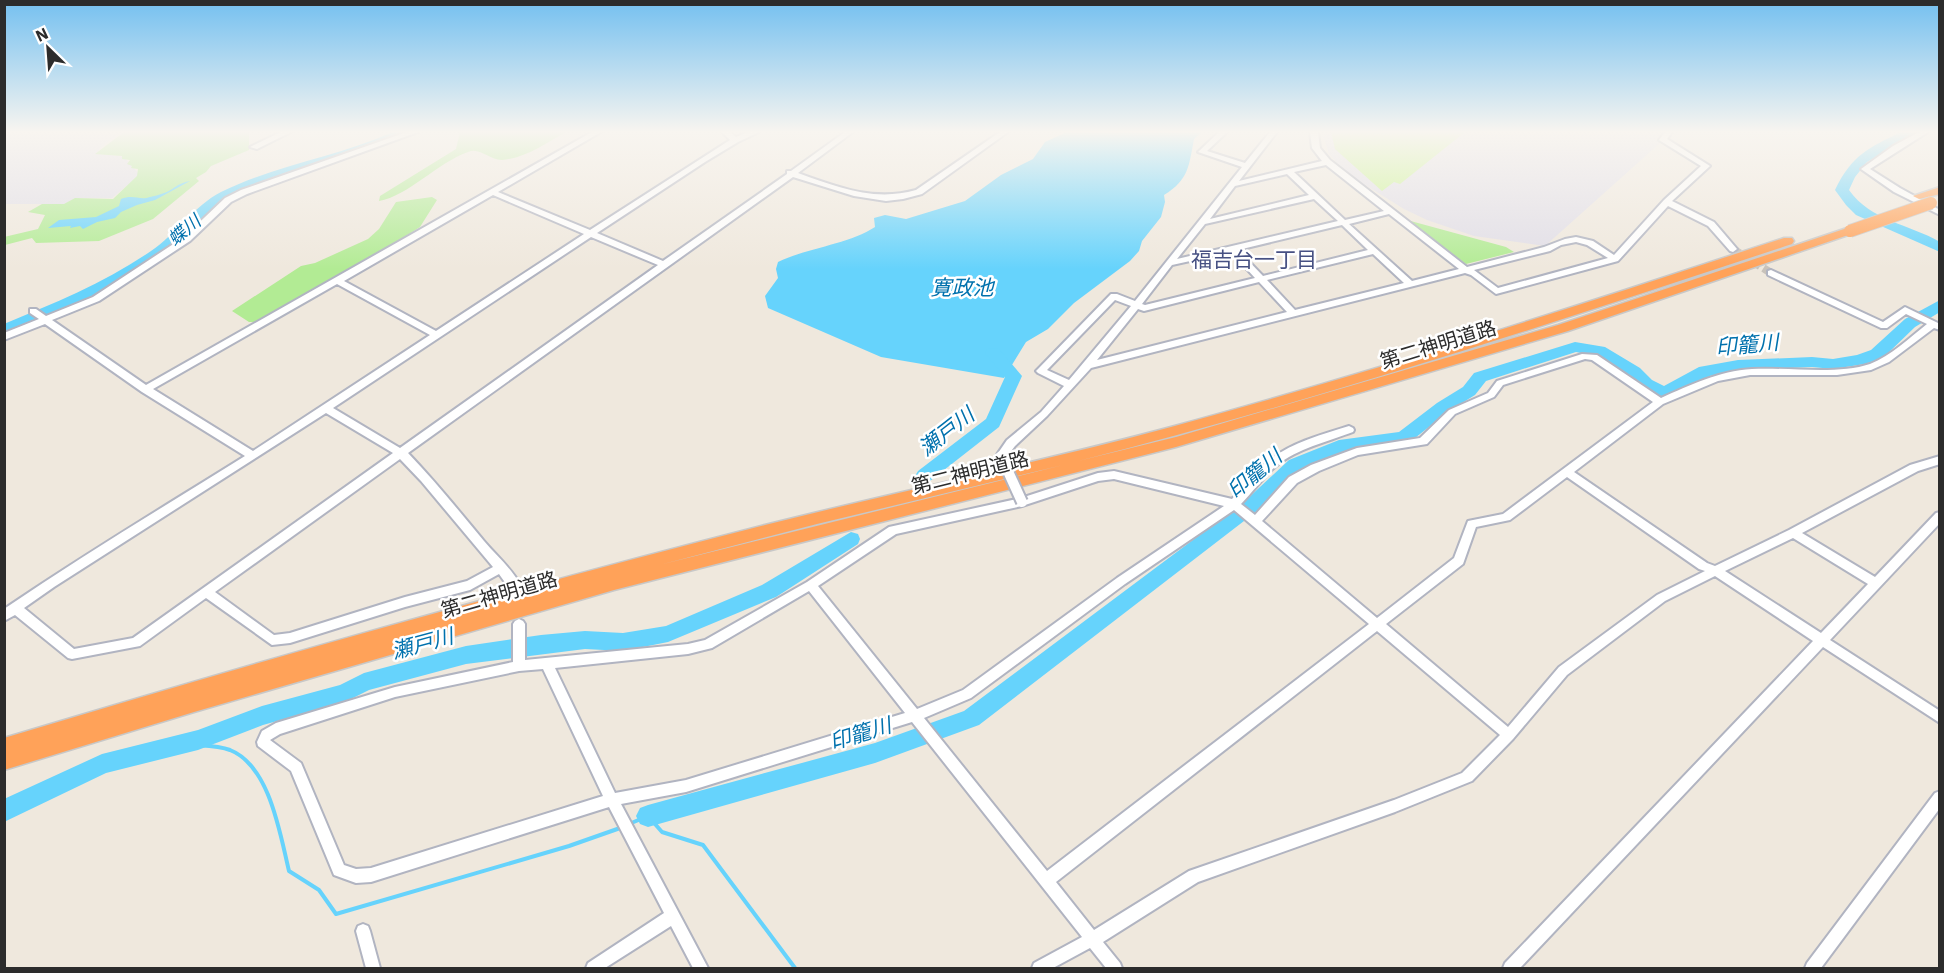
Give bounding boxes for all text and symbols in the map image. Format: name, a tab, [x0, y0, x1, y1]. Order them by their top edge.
north arrow	[18, 18, 78, 78]
text: N	[32, 23, 51, 46]
water label: 蝶川	[163, 208, 207, 250]
district label: 福吉台一丁目	[1191, 245, 1317, 273]
water label: 寛政池	[931, 273, 995, 301]
street label: 第二神明道路	[1377, 314, 1499, 374]
water label: 印籠川	[1714, 327, 1782, 361]
water label: 瀬戸川	[913, 399, 981, 461]
water label: 印籠川	[1221, 441, 1289, 504]
street label: 第二神明道路	[909, 444, 1031, 500]
street label: 第二神明道路	[438, 564, 560, 624]
water label: 瀬戸川	[388, 621, 458, 665]
water label: 印籠川	[826, 710, 896, 756]

